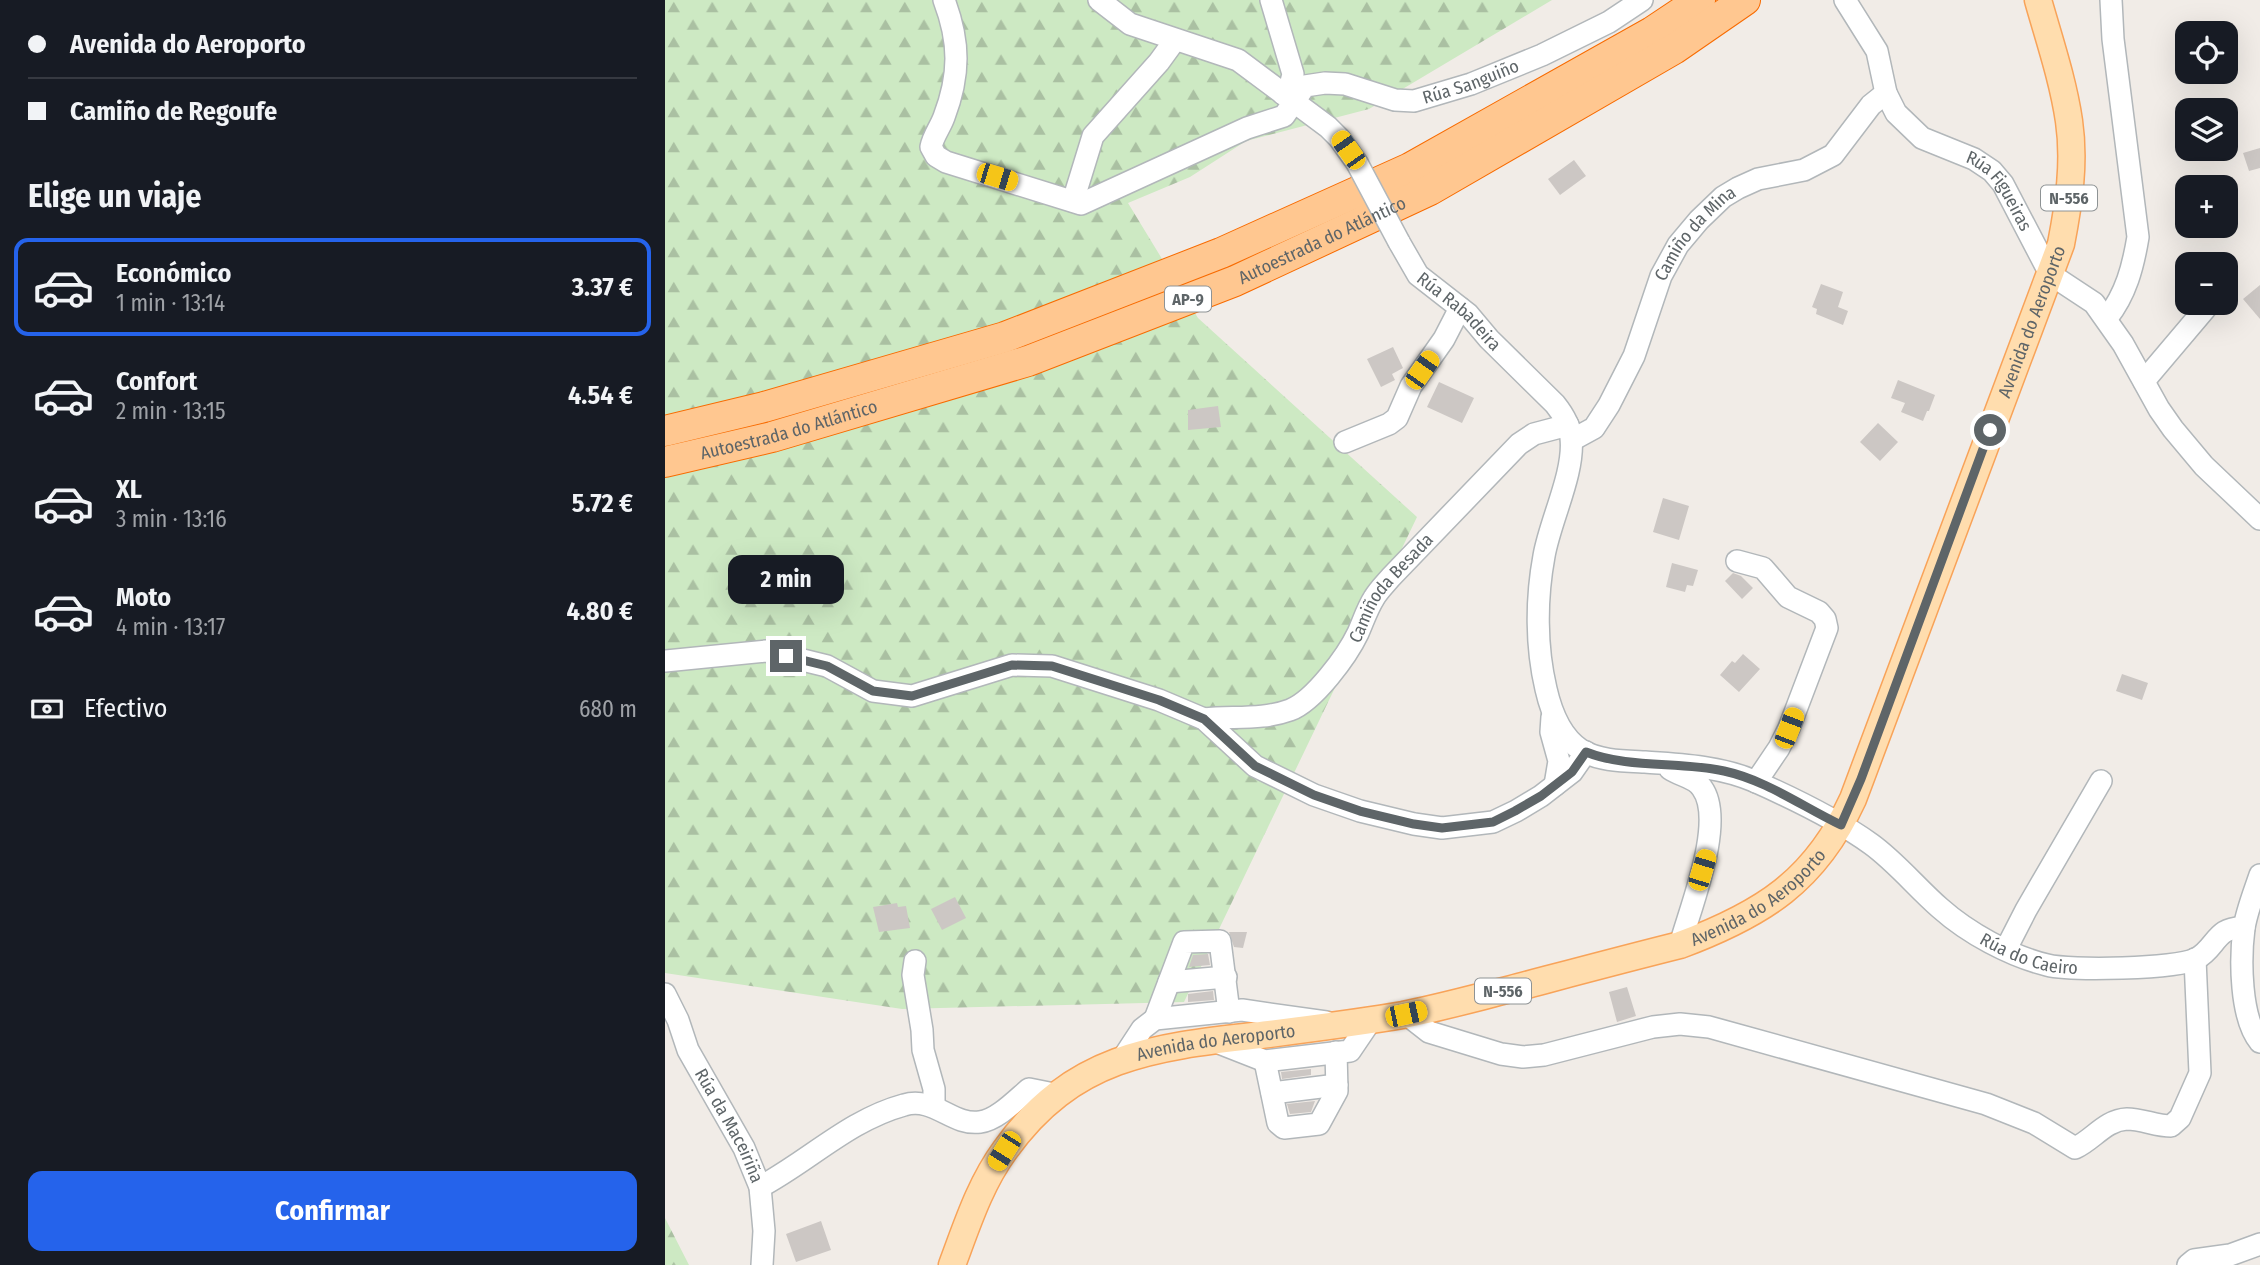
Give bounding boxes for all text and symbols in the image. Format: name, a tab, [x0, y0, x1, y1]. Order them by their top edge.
map controls	[2175, 21, 2238, 315]
button: locate	[2175, 21, 2238, 84]
text: Avenida do Aeroporto	[70, 29, 306, 60]
street label: Rúa Sanguiño	[1420, 55, 1522, 109]
text: Camiño de Regoufe	[70, 96, 277, 127]
button: layers	[2175, 98, 2238, 161]
car	[1328, 127, 1369, 173]
street label: Rúa Figueiras	[1963, 146, 2037, 235]
car	[974, 161, 1021, 193]
button: +	[2175, 175, 2238, 238]
text: Elige un viaje	[28, 177, 201, 215]
street label: Camiño da Mina	[1649, 181, 1740, 285]
road number: N-556	[2041, 186, 2097, 210]
street label: Autoestrada do Atlántico	[1235, 192, 1410, 289]
street label: Avenida do Aeroporto	[1993, 243, 2070, 401]
button: −	[2175, 252, 2238, 315]
icon: car	[32, 256, 95, 319]
text: Económico	[116, 258, 231, 289]
street label: Rúa Rabadeira	[1412, 267, 1506, 356]
text: 3.37 €	[572, 272, 633, 303]
road number: AP-9	[1165, 286, 1211, 312]
text: 1 min · 13:14	[116, 289, 225, 317]
car	[1402, 347, 1443, 393]
icon: car	[32, 364, 95, 427]
text: Confort	[116, 366, 197, 397]
text: 4.54 €	[568, 380, 633, 411]
street label: Autoestrada do Atlántico	[698, 395, 880, 464]
text: 2 min · 13:15	[116, 397, 226, 425]
route start	[1974, 414, 2006, 446]
icon: car	[32, 472, 95, 535]
text: XL	[116, 474, 142, 505]
text: 5.72 €	[572, 488, 633, 519]
text: 3 min · 13:16	[116, 505, 227, 533]
street label: Camiñoda Besada	[1344, 529, 1438, 647]
callout: 2 min	[728, 554, 844, 604]
text: 2 min	[761, 565, 812, 593]
icon: car	[32, 580, 95, 643]
text: Moto	[116, 582, 171, 613]
text: 4.80 €	[566, 596, 633, 627]
text: 4 min · 13:17	[116, 613, 225, 641]
route end	[770, 640, 802, 672]
icon: cash	[28, 690, 66, 728]
text: Efectivo	[84, 693, 168, 724]
text: 680 m	[579, 695, 637, 723]
car	[1772, 705, 1807, 751]
street label: Avenida do Aeroporto	[1687, 845, 1831, 951]
car	[1686, 847, 1719, 893]
street label: Rúa do Caeiro	[1976, 928, 2078, 979]
road number: N-556	[1475, 979, 1531, 1004]
car	[1384, 999, 1429, 1029]
street label: Avenida do Aeroporto	[1134, 1020, 1297, 1066]
street label: Rúa da Maceiriña	[690, 1064, 768, 1186]
car	[984, 1128, 1025, 1174]
button: Confirmar	[28, 1171, 637, 1251]

